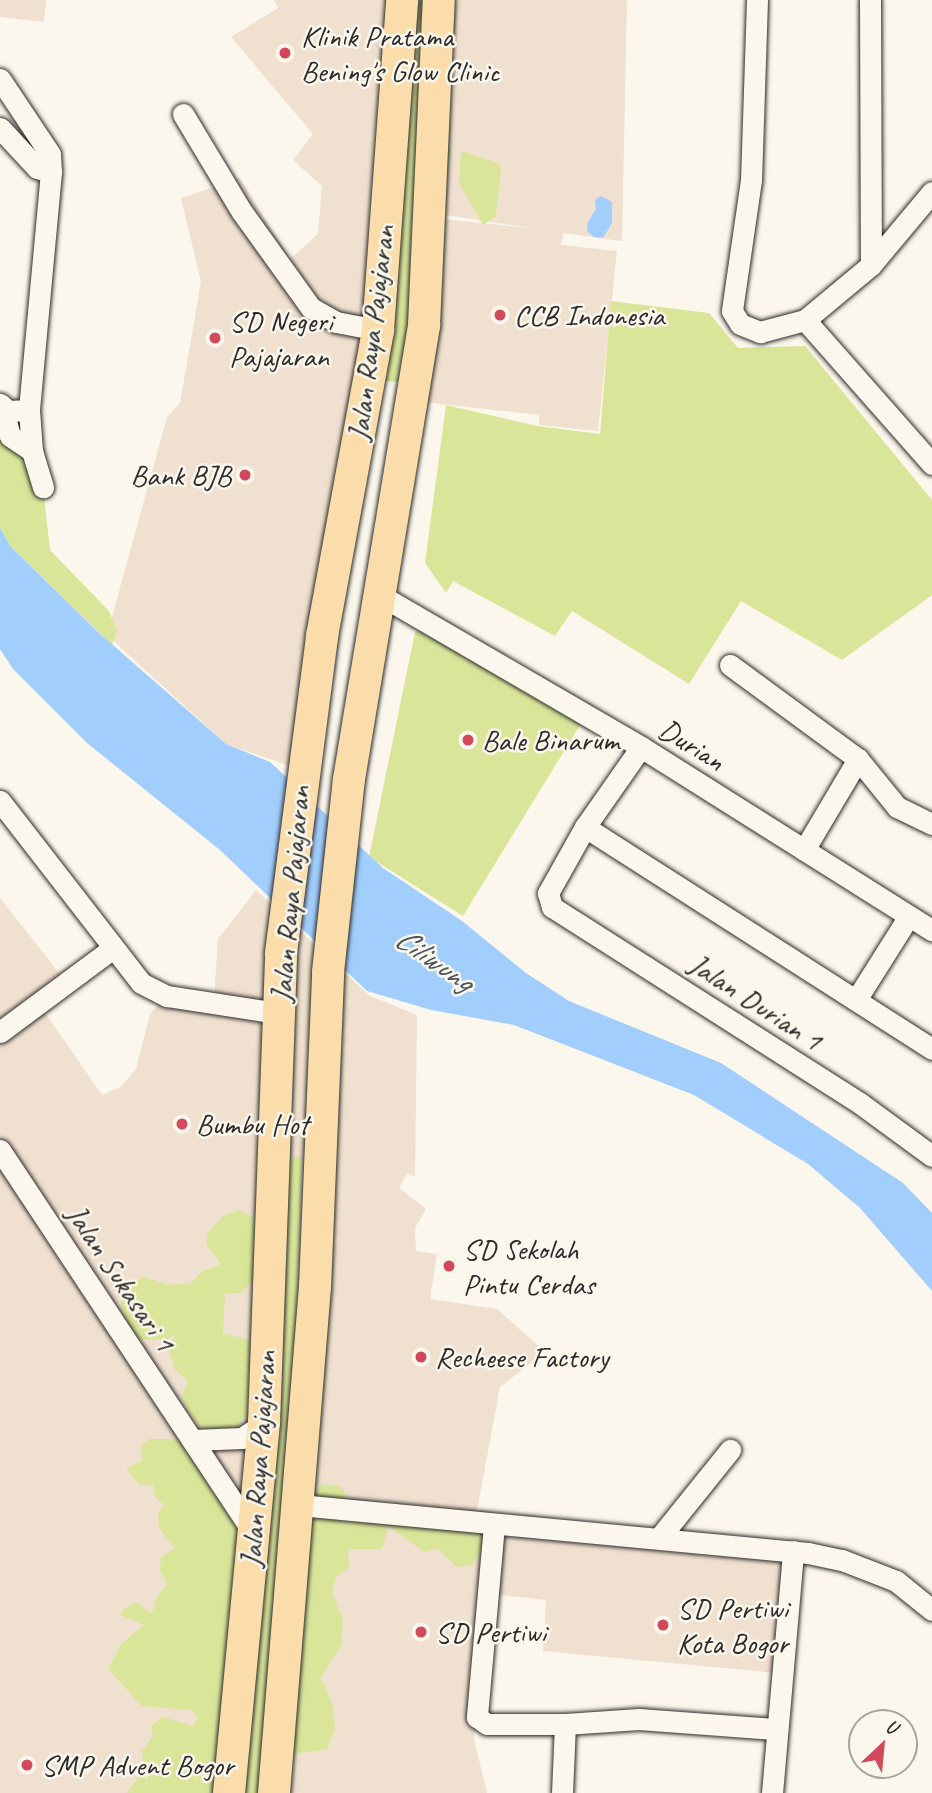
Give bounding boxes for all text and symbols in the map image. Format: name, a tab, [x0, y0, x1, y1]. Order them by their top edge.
place label: Klinik Pratama Bening's Glow Clinic	[301, 18, 499, 88]
marker: Klinik Pratama Bening's Glow Clinic	[275, 43, 295, 63]
street label: Jalan Raya Pajajaran	[340, 223, 402, 443]
place label: CCB Indonesia	[514, 297, 664, 333]
place label: SD Negeri Pajajaran	[229, 303, 334, 374]
marker: CCB Indonesia	[492, 307, 508, 323]
marker: SD Negeri Pajajaran	[207, 330, 223, 346]
place label: Bank BJB	[130, 457, 231, 493]
marker: Bank BJB	[237, 467, 253, 483]
street label: Durian	[653, 711, 731, 779]
place label: Bale Binarum	[482, 722, 619, 758]
marker: Bale Binarum	[460, 732, 476, 748]
street label: Jalan Raya Pajajaran	[263, 784, 317, 1004]
water label: Ciliwung	[388, 919, 480, 1001]
street label: Jalan Durian 1	[683, 946, 829, 1058]
place label: Bumbu Hot	[196, 1106, 308, 1142]
marker: Bumbu Hot	[174, 1116, 190, 1132]
street label: Jalan Sukasari 1	[59, 1198, 183, 1358]
place label: SD Sekolah Pintu Cerdas	[463, 1231, 593, 1302]
marker: SD Sekolah Pintu Cerdas	[441, 1258, 457, 1274]
place label: Recheese Factory	[435, 1339, 610, 1375]
street label: Jalan Raya Pajajaran	[232, 1349, 284, 1569]
marker: Recheese Factory	[413, 1349, 429, 1365]
place label: SD Pertiwi Kota Bogor	[677, 1590, 788, 1660]
place label: SD Pertiwi	[435, 1614, 545, 1650]
marker: SD Pertiwi Kota Bogor	[655, 1617, 671, 1633]
marker: SD Pertiwi	[413, 1624, 429, 1640]
north arrow	[848, 1709, 918, 1779]
text: U	[882, 1714, 901, 1740]
place label: SMP Advent Bogor	[41, 1747, 234, 1783]
marker: SMP Advent Bogor	[19, 1757, 35, 1773]

